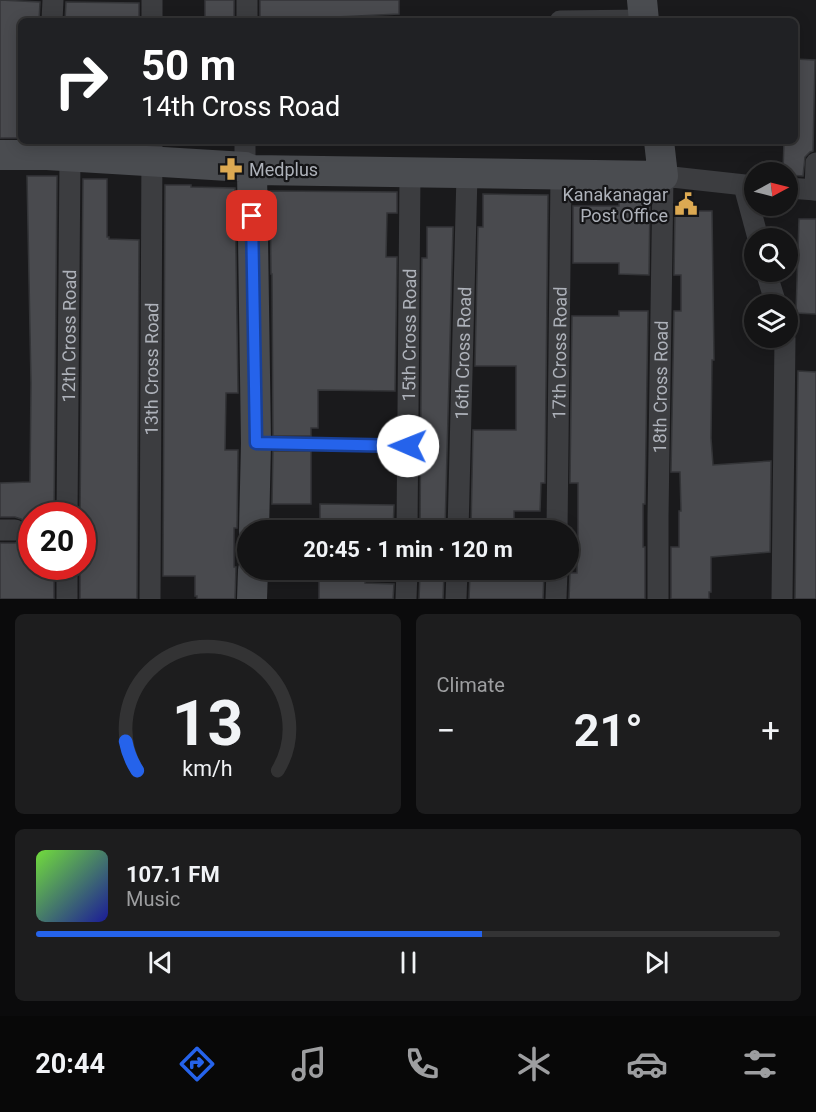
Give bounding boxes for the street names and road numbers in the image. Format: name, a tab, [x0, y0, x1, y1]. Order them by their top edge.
street label: 15th Cross Road	[398, 269, 420, 402]
street label: 12th Cross Road	[57, 270, 80, 403]
street label: 16th Cross Road	[450, 286, 475, 420]
street label: 17th Cross Road	[548, 286, 570, 420]
street label: 13th Cross Road	[140, 303, 162, 435]
street label: 18th Cross Road	[648, 320, 671, 454]

